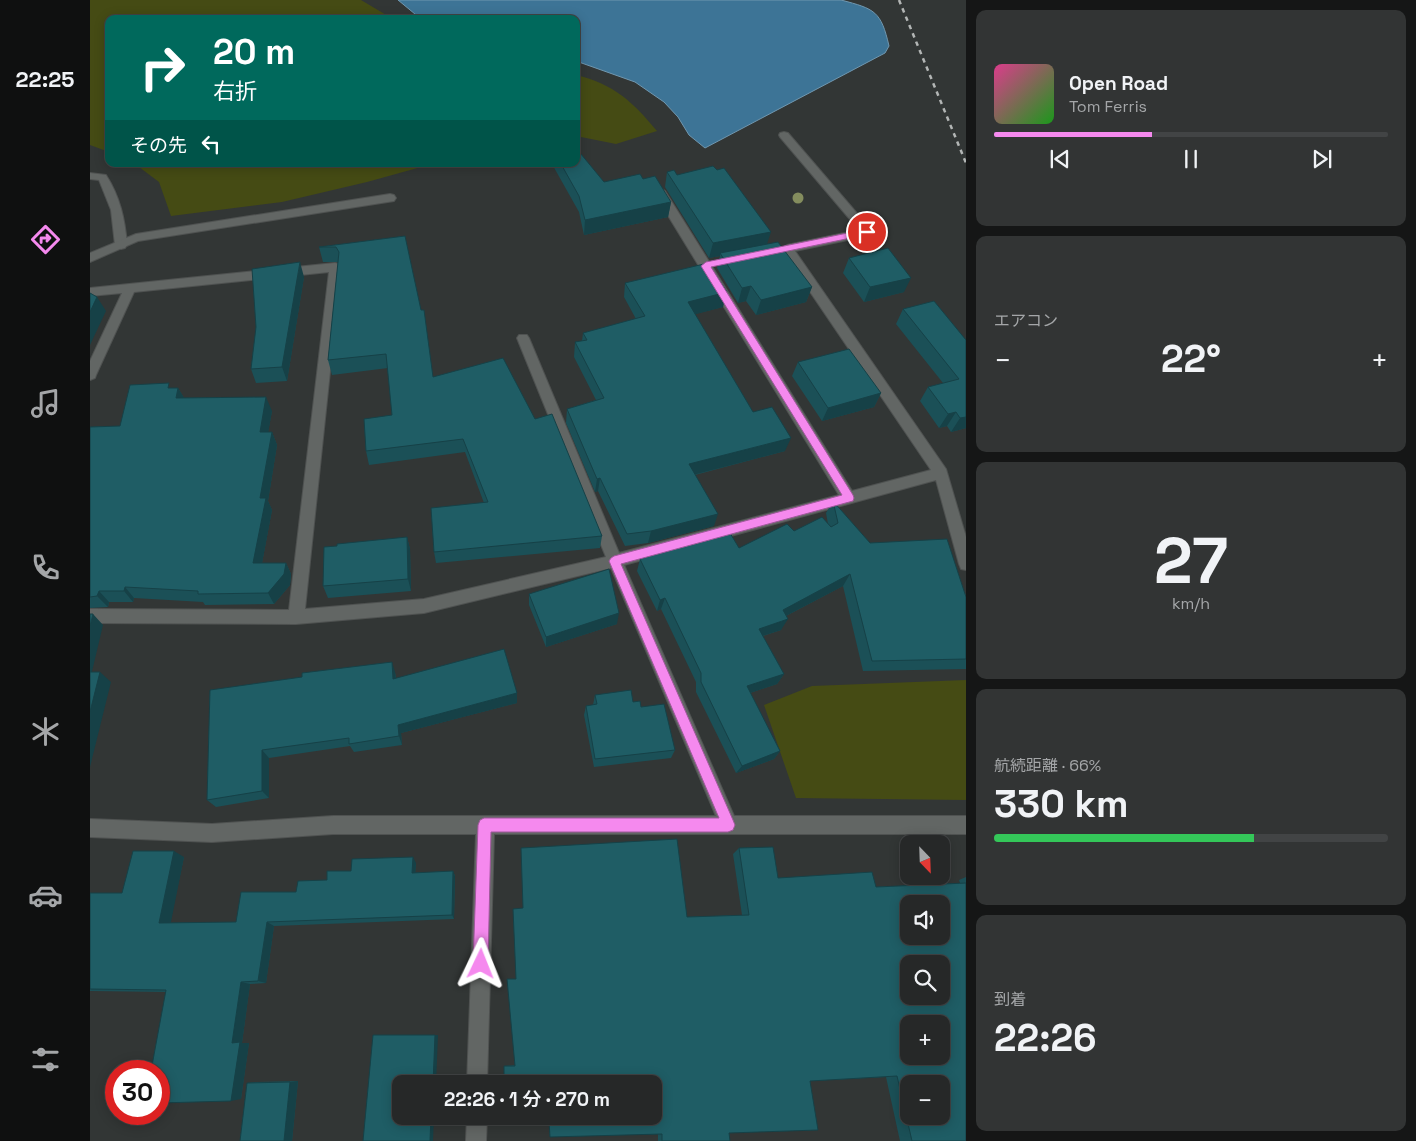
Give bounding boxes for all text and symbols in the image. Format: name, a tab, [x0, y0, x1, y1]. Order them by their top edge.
text: 20 m	[213, 30, 295, 74]
icon: right	[130, 35, 195, 100]
text: 22:25	[16, 65, 74, 93]
text: Open Road	[1069, 71, 1168, 96]
text: 右折	[213, 77, 257, 105]
text: Tom Ferris	[1069, 96, 1147, 117]
icon: left	[197, 130, 225, 158]
text: その先	[130, 133, 187, 158]
icon: previous	[1046, 145, 1074, 173]
icon: pause	[1177, 145, 1205, 173]
icon: next	[1308, 145, 1336, 173]
pin	[846, 211, 888, 253]
icon: arrive	[853, 218, 881, 246]
icon: directions	[28, 222, 63, 257]
text: エアコン	[994, 310, 1058, 331]
text: 22°	[1161, 335, 1221, 383]
text: −	[994, 342, 1011, 378]
text: +	[1371, 342, 1388, 378]
icon: music	[28, 386, 63, 421]
text: 27	[1154, 519, 1228, 602]
icon: phone	[28, 550, 63, 585]
text: km/h	[1172, 593, 1210, 614]
icon: climate	[28, 714, 63, 749]
text: 航続距離 · 66%	[994, 755, 1101, 776]
text: 330 km	[994, 780, 1128, 828]
north arrow	[900, 835, 950, 885]
map controls	[900, 835, 950, 1125]
icon: car	[28, 878, 63, 913]
button: sound	[900, 895, 950, 945]
position arrow	[454, 937, 506, 989]
button: search	[900, 955, 950, 1005]
text: 到着	[994, 989, 1026, 1010]
text: 22:26	[994, 1014, 1097, 1062]
button: +	[900, 1015, 950, 1065]
icon: filters	[28, 1042, 63, 1077]
speed limit sign: 30	[105, 1060, 170, 1125]
button: −	[900, 1075, 950, 1125]
text: 22:26 · 1 分 · 270 m	[444, 1087, 610, 1112]

